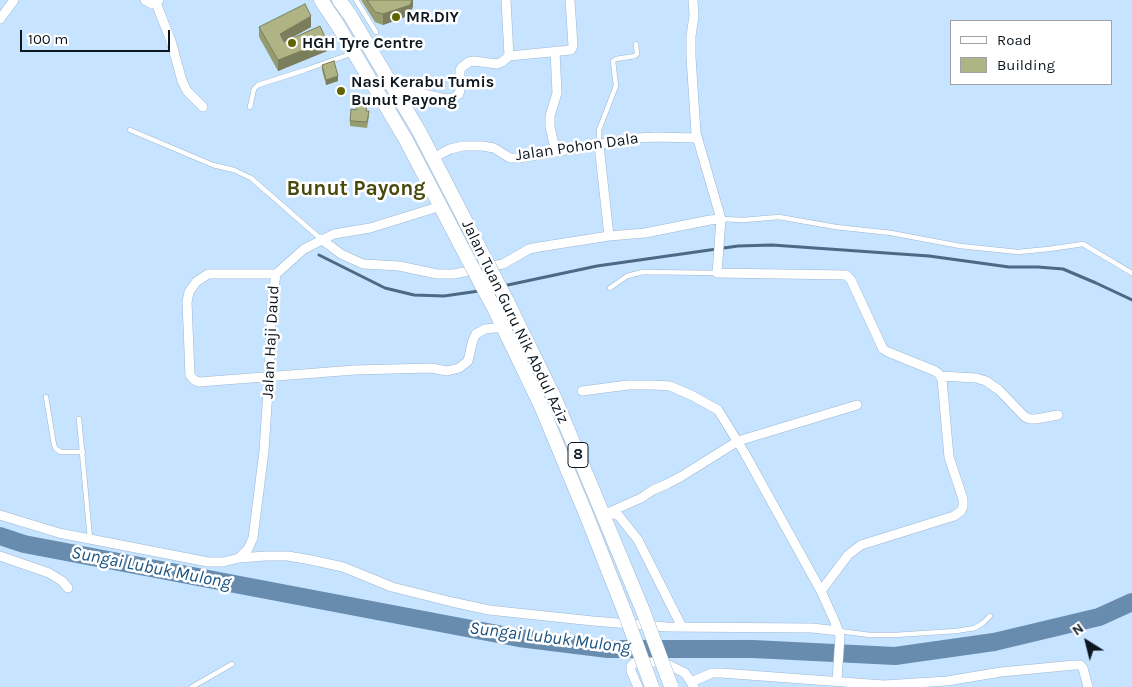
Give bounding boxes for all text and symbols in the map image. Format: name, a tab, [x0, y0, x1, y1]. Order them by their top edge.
place label: MR.DIY	[406, 7, 459, 27]
marker: MR.DIY	[390, 11, 402, 23]
scale bar	[22, 20, 172, 52]
legend	[950, 20, 1112, 85]
text: 100 m	[28, 30, 68, 48]
text: Road	[997, 31, 1032, 49]
place label: HGH Tyre Centre	[302, 33, 423, 53]
marker: HGH Tyre Centre	[286, 37, 298, 49]
text: Building	[997, 56, 1055, 74]
place label: Nasi Kerabu Tumis Bunut Payong	[351, 72, 494, 110]
marker: Nasi Kerabu Tumis Bunut Payong	[335, 85, 347, 97]
street label: Jalan Pohon Dala	[514, 129, 640, 165]
district label: Bunut Payong	[287, 176, 425, 202]
street label: Jalan Tuan Guru Nik Abdul Aziz	[457, 217, 573, 427]
street label: Jalan Haji Daud	[258, 285, 284, 399]
road number: 8	[568, 442, 588, 468]
water label: Sungai Lubuk Mulong	[70, 542, 232, 594]
water label: Sungai Lubuk Mulong	[468, 617, 632, 659]
north arrow	[1062, 617, 1112, 667]
text: N	[1069, 620, 1087, 639]

